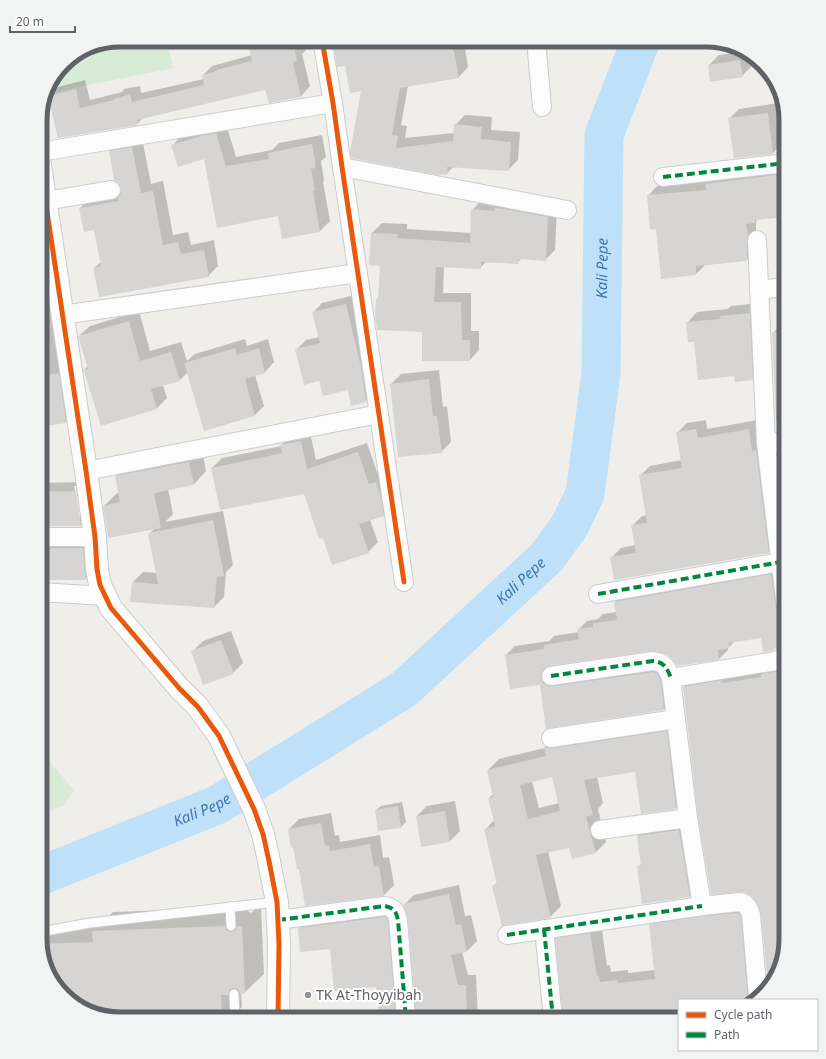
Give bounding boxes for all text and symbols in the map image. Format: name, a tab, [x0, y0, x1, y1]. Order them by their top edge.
scale bar	[10, 8, 75, 34]
text: 20 m	[16, 13, 44, 30]
water label: Kali Pepe	[591, 237, 612, 299]
water label: Kali Pepe	[491, 552, 550, 608]
water label: Kali Pepe	[170, 788, 235, 831]
place label: TK At-Thoyyibah	[316, 985, 422, 1004]
marker: TK At-Thoyyibah	[303, 990, 313, 1000]
legend	[678, 999, 818, 1051]
text: Cycle path	[714, 1006, 772, 1023]
text: Path	[714, 1026, 740, 1043]

